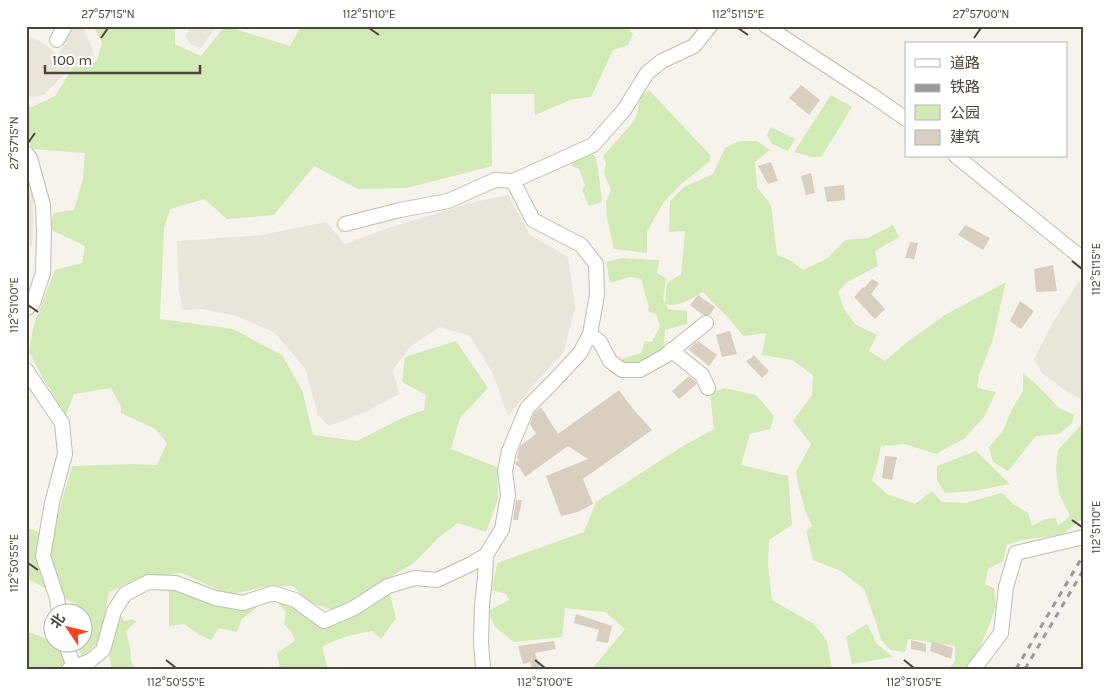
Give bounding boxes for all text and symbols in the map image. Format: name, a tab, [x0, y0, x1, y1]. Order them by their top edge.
text: 27°57'15"N	[81, 7, 135, 21]
text: 112°51'10"E	[343, 7, 395, 21]
text: 112°51'15"E	[712, 7, 764, 21]
text: 27°57'00"N	[953, 7, 1009, 21]
scale bar	[45, 42, 200, 74]
legend	[905, 42, 1068, 158]
text: 100 m	[52, 51, 92, 69]
text: 道路	[950, 54, 980, 72]
text: 铁路	[950, 78, 980, 96]
text: 公园	[950, 104, 980, 122]
text: 27°57'15"N	[7, 116, 21, 170]
text: 建筑	[950, 128, 980, 146]
text: 112°51'15"E	[1089, 243, 1103, 295]
text: 112°51'00"E	[7, 277, 21, 333]
text: 112°51'10"E	[1089, 501, 1103, 553]
text: 112°50'55"E	[7, 534, 21, 592]
north arrow	[42, 602, 92, 652]
text: 北	[47, 610, 69, 631]
text: 112°50'55"E	[147, 675, 205, 689]
text: 112°51'00"E	[517, 675, 573, 689]
text: 112°51'05"E	[886, 675, 942, 689]

